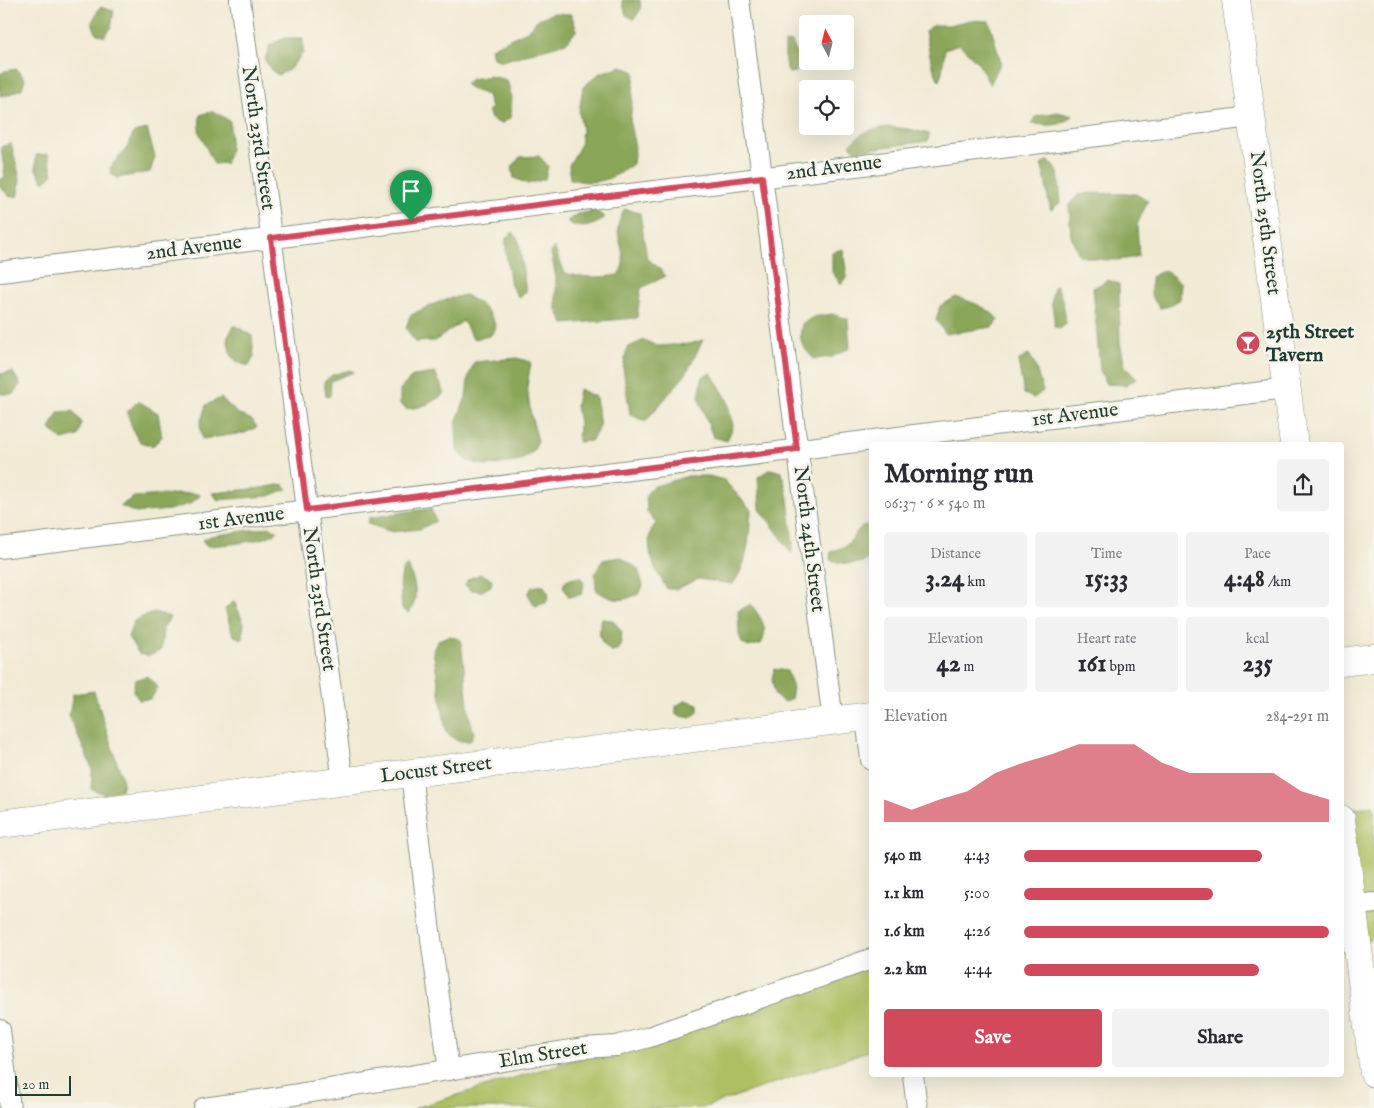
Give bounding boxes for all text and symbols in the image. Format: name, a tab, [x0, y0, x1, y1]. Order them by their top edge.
north arrow	[799, 15, 854, 70]
map controls	[799, 15, 854, 135]
street label: North 23rd Street	[235, 64, 281, 212]
button: locate	[799, 80, 854, 135]
street label: 2nd Avenue	[785, 150, 883, 186]
street label: North 25th Street	[1244, 150, 1286, 297]
pin	[390, 170, 432, 221]
icon: arrive	[397, 177, 425, 205]
street label: 2nd Avenue	[145, 230, 243, 266]
place label: 25th Street Tavern	[1265, 320, 1354, 368]
bar icon: 25th Street Tavern	[1235, 330, 1261, 356]
street label: 1st Avenue	[1030, 397, 1120, 433]
text: Morning run	[884, 457, 1034, 492]
button: share	[1277, 459, 1329, 511]
street label: North 24th Street	[788, 464, 830, 614]
text: 06:37 · 6 × 540 m	[884, 494, 985, 514]
street label: 1st Avenue	[196, 501, 286, 537]
street label: North 23rd Street	[296, 525, 342, 673]
text: Distance	[930, 545, 981, 563]
text: Time	[1091, 545, 1122, 563]
text: Pace	[1244, 545, 1271, 563]
text: 3.24	[925, 563, 964, 595]
text: 15:33	[1085, 563, 1128, 595]
text: 4:48	[1224, 563, 1265, 595]
text: km	[964, 573, 986, 591]
text: /km	[1265, 573, 1291, 591]
text: Elevation	[928, 630, 983, 648]
text: Heart rate	[1077, 630, 1136, 648]
text: kcal	[1246, 630, 1269, 648]
text: 42	[937, 648, 961, 680]
text: 161	[1078, 648, 1107, 680]
text: 235	[1242, 648, 1273, 680]
text: m	[961, 658, 974, 676]
text: bpm	[1107, 658, 1135, 676]
text: Elevation	[884, 707, 947, 727]
text: 284–291 m	[1266, 707, 1329, 727]
street label: Locust Street	[379, 751, 493, 789]
text: 540 m	[884, 846, 921, 866]
text: 4:43	[964, 846, 990, 866]
text: 1.1 km	[884, 884, 924, 904]
text: 5:00	[964, 884, 990, 904]
text: 1.6 km	[884, 922, 925, 942]
text: 4:26	[964, 922, 990, 942]
text: 2.2 km	[884, 960, 927, 980]
text: 4:44	[964, 960, 992, 980]
button: Save	[884, 1009, 1102, 1067]
button: Share	[1112, 1009, 1329, 1067]
street label: Elm Street	[497, 1036, 589, 1074]
scale bar	[15, 1073, 71, 1096]
text: 20 m	[22, 1076, 49, 1094]

